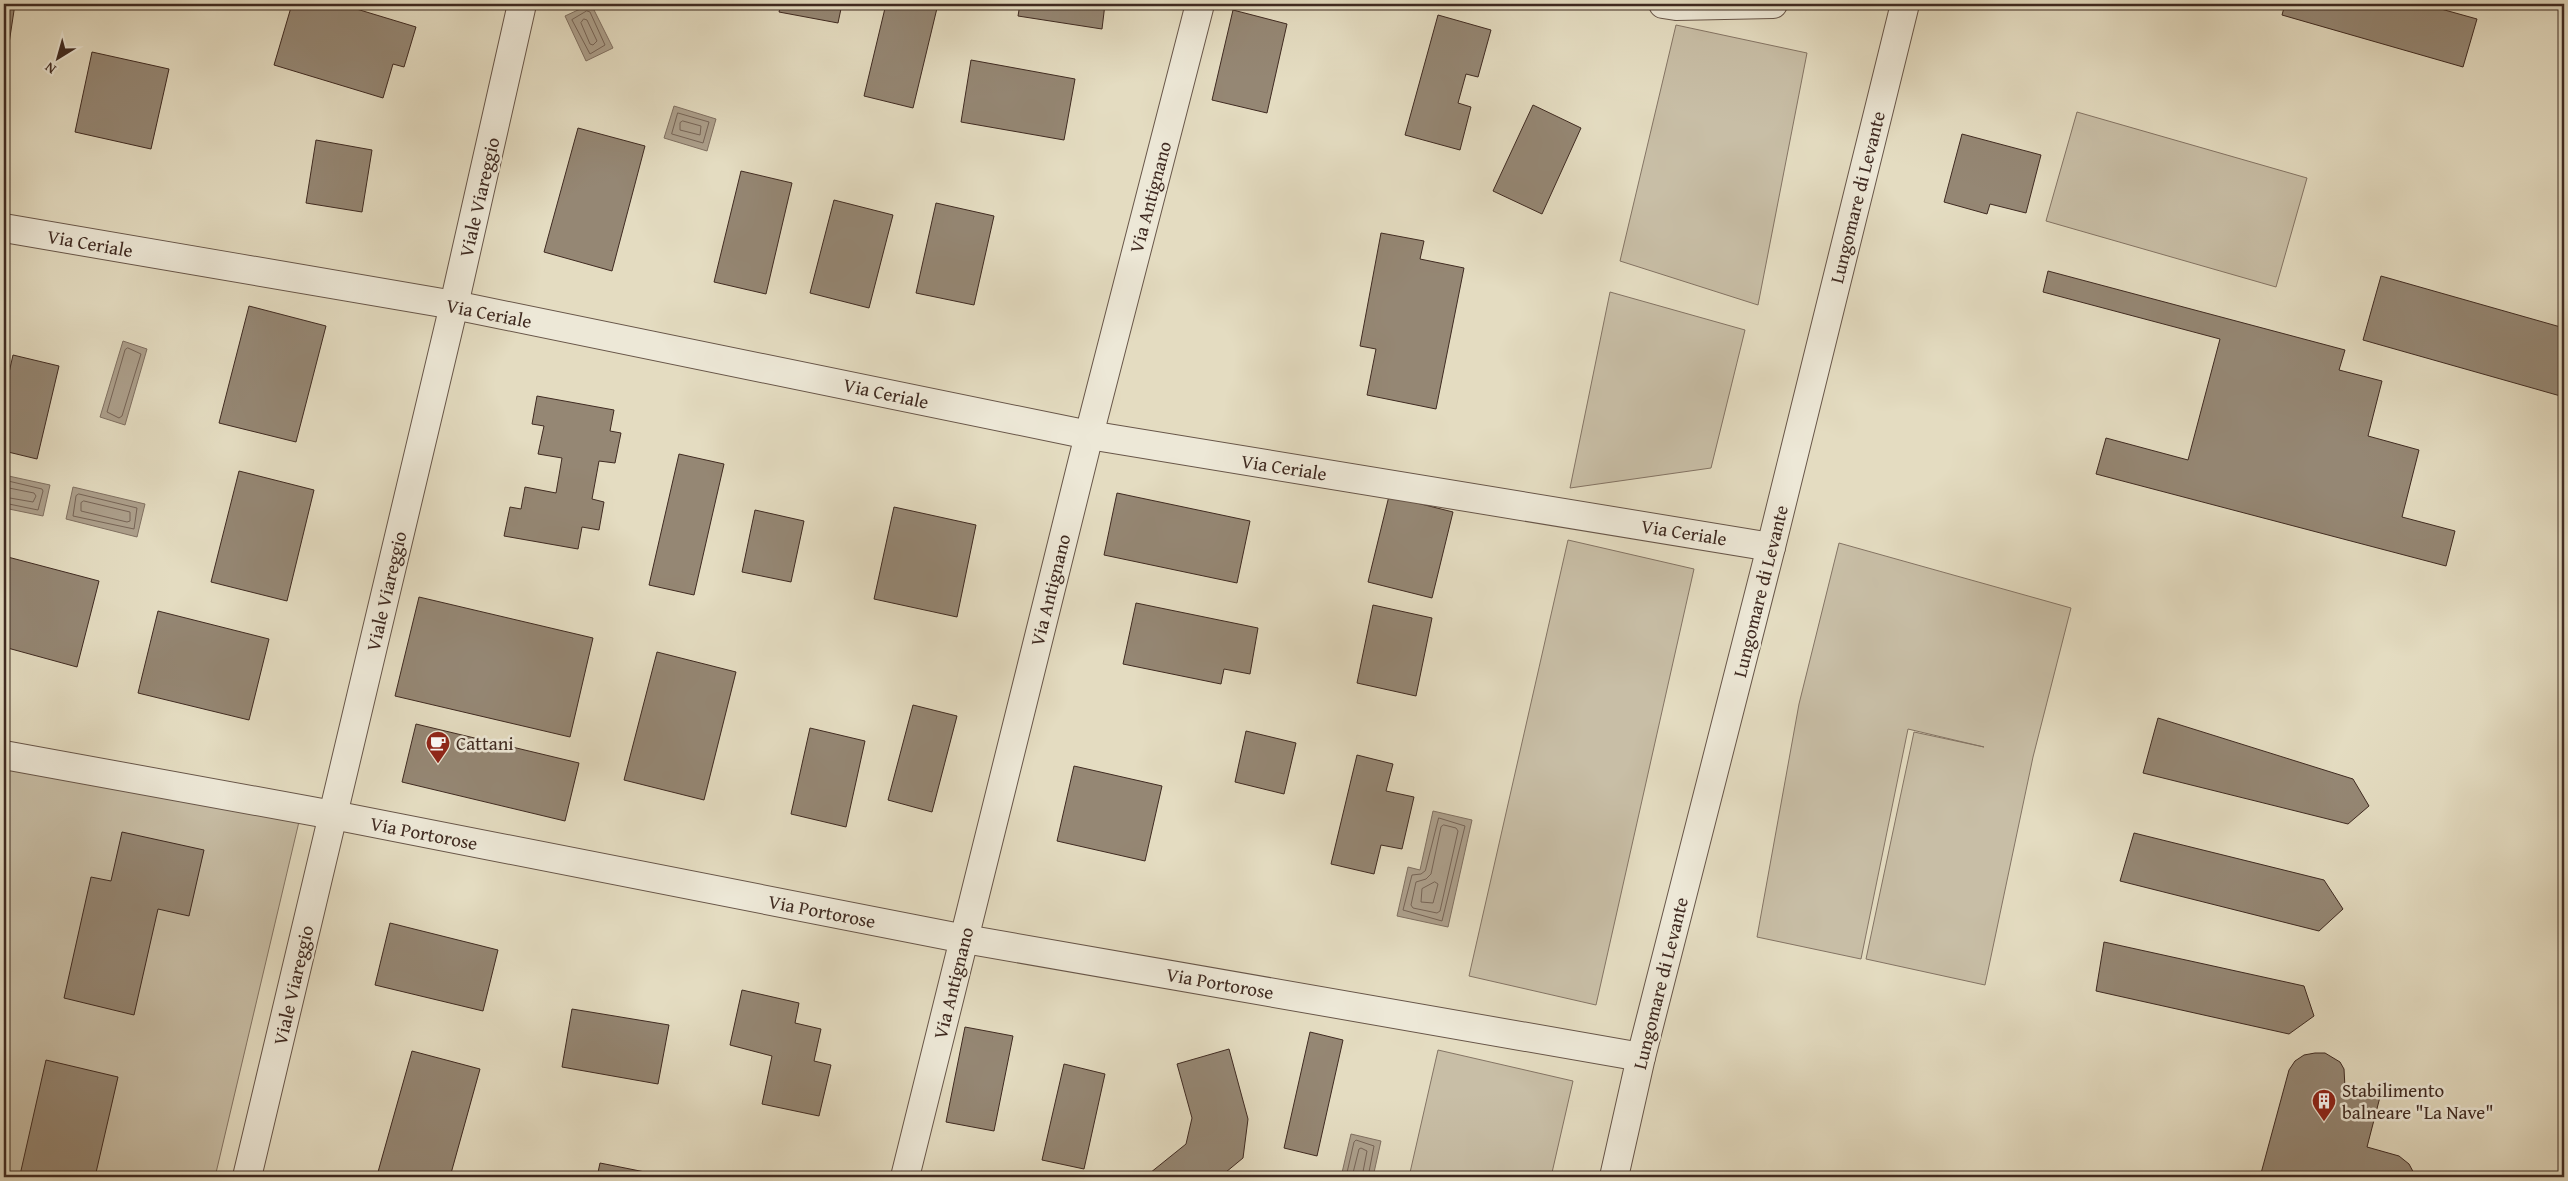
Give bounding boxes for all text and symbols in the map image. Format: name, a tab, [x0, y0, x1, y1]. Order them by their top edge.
north arrow	[32, 32, 82, 82]
text: N	[40, 57, 60, 79]
street label: Lungomare di Levante	[1822, 108, 1892, 286]
street label: Viale Viareggio	[452, 134, 506, 260]
street label: Via Antignano	[1122, 138, 1178, 256]
street label: Via Ceriale	[45, 222, 135, 264]
street label: Via Ceriale	[444, 291, 534, 335]
street label: Via Ceriale	[841, 370, 931, 416]
street label: Via Ceriale	[1239, 446, 1329, 488]
street label: Lungomare di Levante	[1725, 502, 1795, 680]
street label: Via Ceriale	[1639, 511, 1729, 553]
street label: Viale Viareggio	[359, 528, 413, 654]
street label: Via Antignano	[1023, 531, 1077, 649]
place label: Cattani	[456, 729, 514, 757]
cafe icon: Cattani	[425, 730, 451, 764]
street label: Via Portorose	[368, 809, 480, 857]
street label: Via Portorose	[766, 887, 878, 935]
street label: Lungomare di Levante	[1625, 894, 1695, 1072]
street label: Viale Viareggio	[266, 922, 320, 1048]
street label: Via Antignano	[926, 924, 980, 1042]
street label: Via Portorose	[1164, 960, 1276, 1006]
place label: Stabilimento balneare "La Nave"	[2342, 1076, 2494, 1126]
building icon: Stabilimento balneare "La Nave"	[2311, 1088, 2337, 1122]

